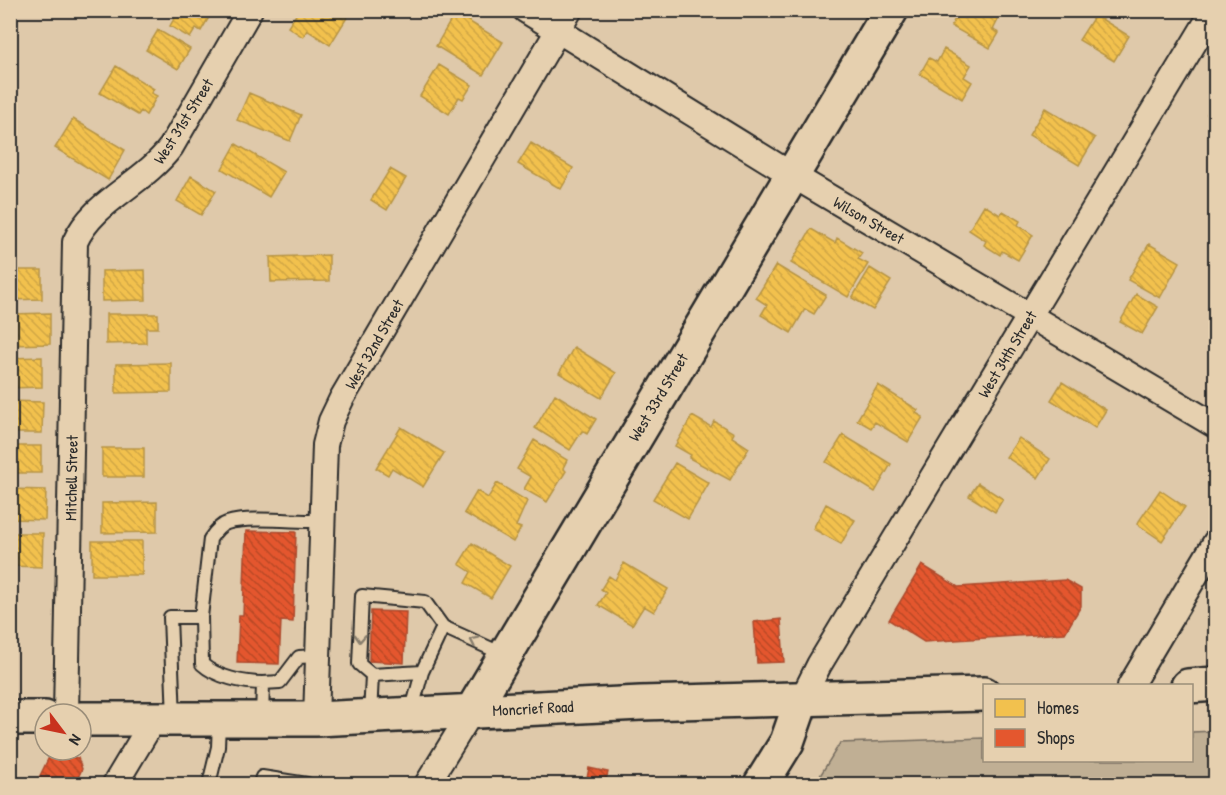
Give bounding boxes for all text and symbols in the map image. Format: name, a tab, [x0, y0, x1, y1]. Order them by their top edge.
street label: West 31st Street	[148, 74, 218, 168]
street label: Wilson Street	[830, 191, 909, 249]
street label: West 32nd Street	[339, 294, 409, 393]
street label: West 34th Street	[972, 306, 1042, 402]
street label: West 33rd Street	[623, 348, 693, 445]
street label: Mitchell Street	[59, 434, 83, 521]
one-way arrow	[354, 634, 367, 643]
one-way arrow	[470, 637, 481, 649]
legend	[983, 684, 1193, 762]
street label: Moncrief Road	[492, 695, 574, 721]
text: Homes	[1037, 695, 1079, 720]
north arrow	[33, 702, 93, 762]
text: Shops	[1037, 725, 1075, 750]
text: N	[64, 731, 87, 750]

